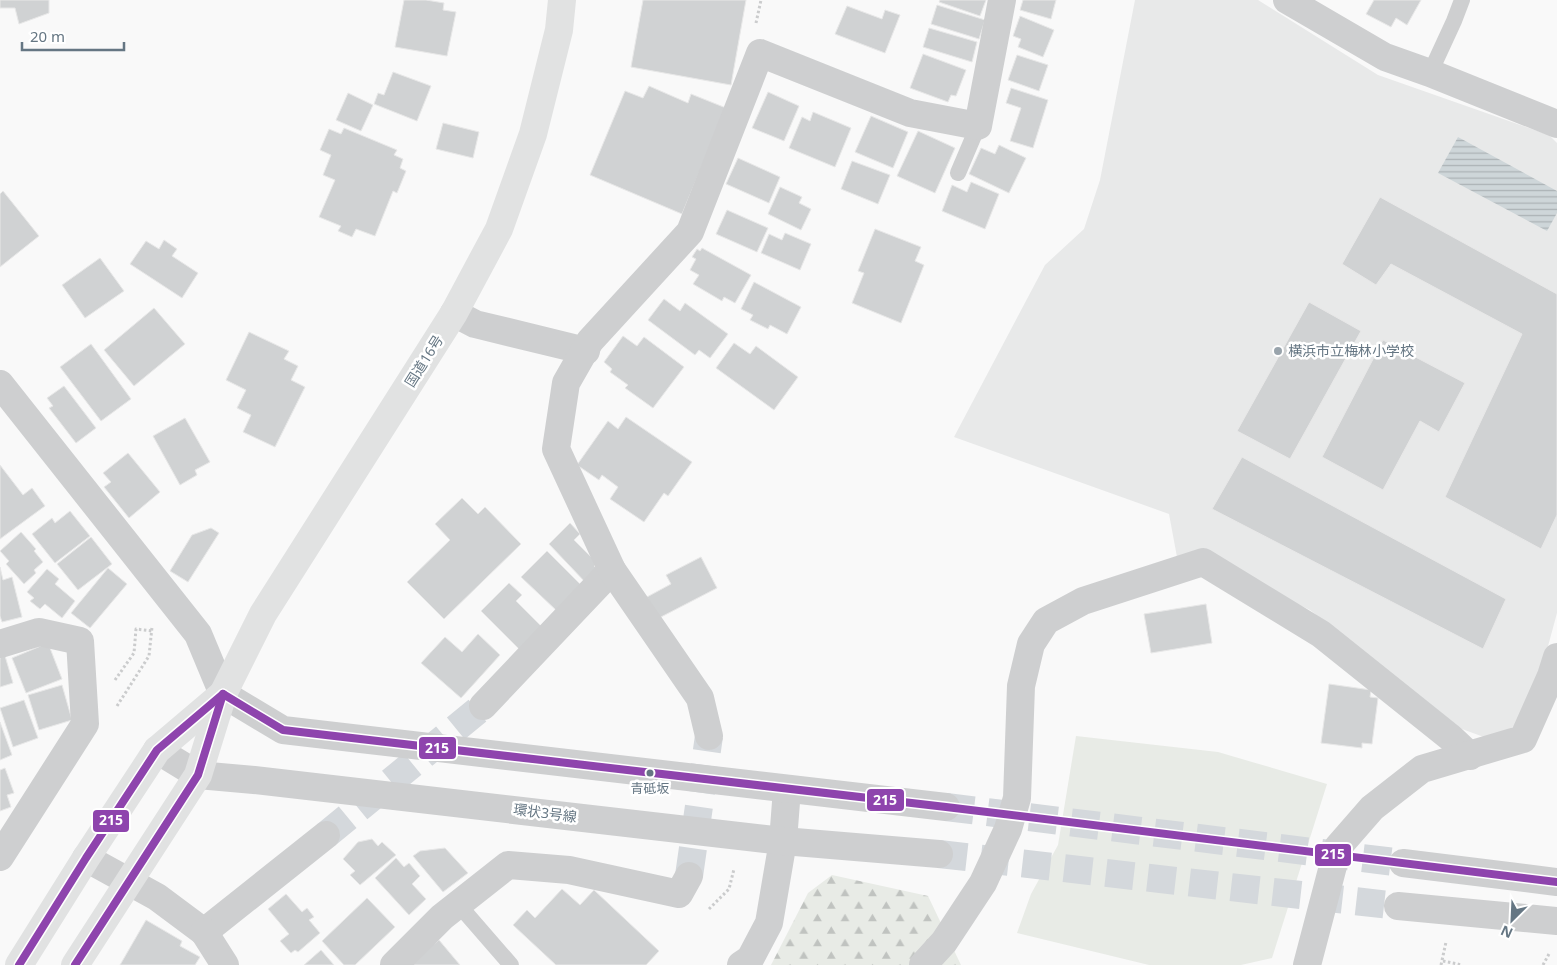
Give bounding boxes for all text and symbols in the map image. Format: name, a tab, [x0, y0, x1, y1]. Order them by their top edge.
scale bar	[22, 20, 125, 52]
text: 20 m	[30, 26, 65, 46]
street label: 国道16号	[400, 331, 447, 390]
place label: 横浜市立梅林小学校	[1288, 341, 1414, 360]
marker: 横浜市立梅林小学校	[1272, 345, 1284, 357]
line badge: 215	[418, 736, 457, 760]
text: 215	[425, 738, 449, 757]
marker: 青砥坂	[645, 768, 655, 778]
place label: 青砥坂	[630, 779, 670, 797]
line badge: 215	[866, 788, 905, 812]
text: 215	[873, 790, 897, 809]
street label: 環状3号線	[512, 799, 578, 826]
line badge: 215	[92, 809, 130, 833]
text: 215	[99, 810, 123, 829]
line badge: 215	[1314, 843, 1352, 867]
text: 215	[1321, 844, 1345, 863]
north arrow	[1487, 895, 1537, 945]
text: N	[1497, 921, 1516, 943]

